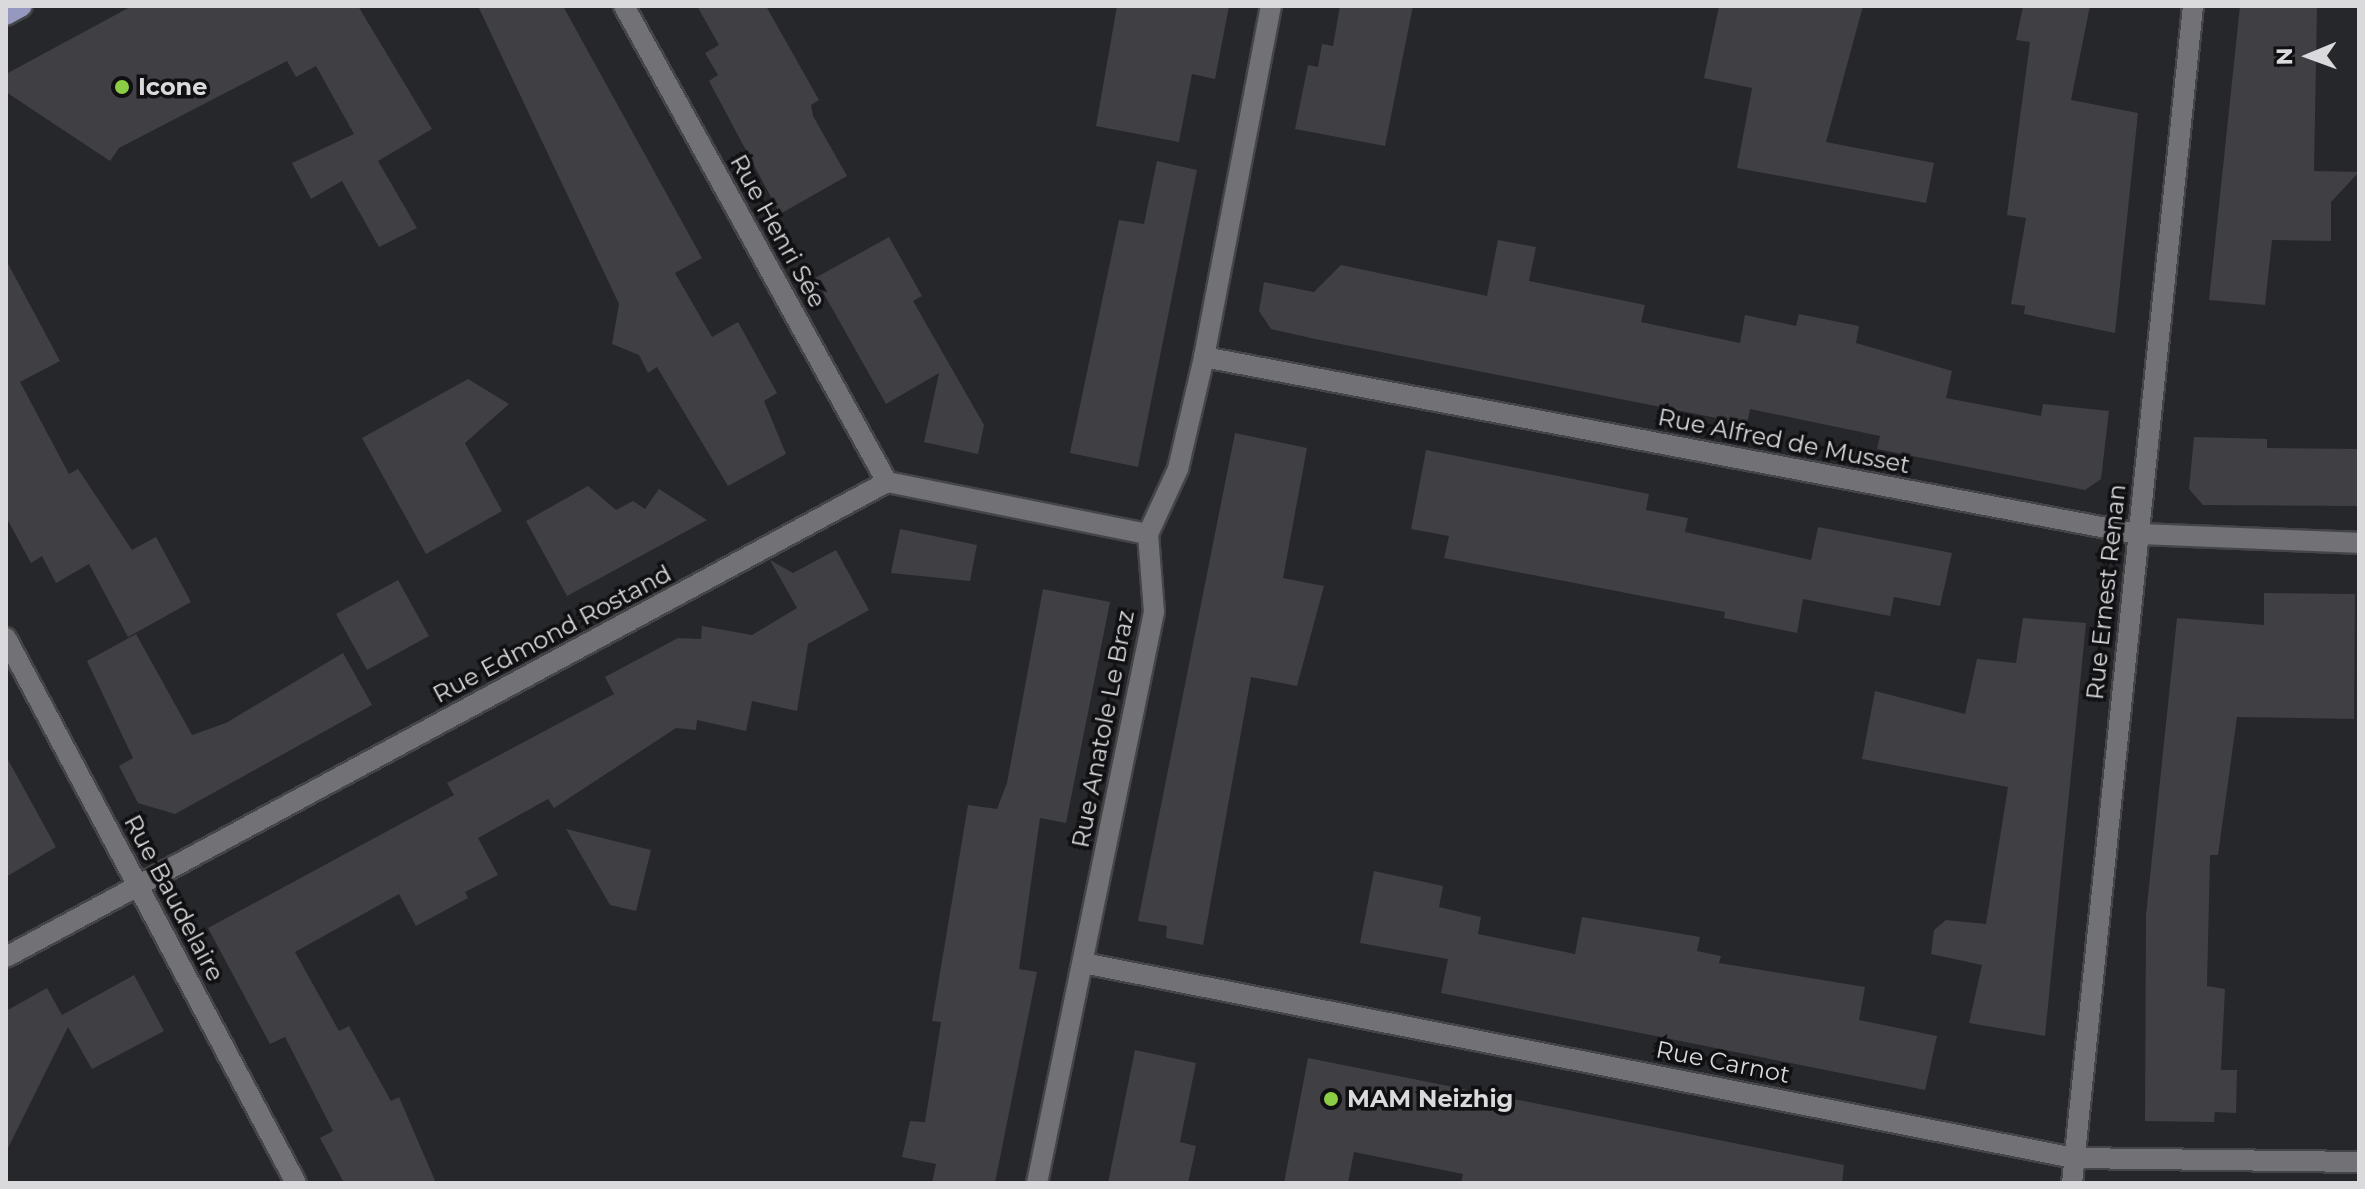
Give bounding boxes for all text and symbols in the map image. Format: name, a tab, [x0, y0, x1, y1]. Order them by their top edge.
north arrow	[2269, 16, 2349, 96]
text: N	[2271, 47, 2298, 66]
place label: Icone	[138, 73, 207, 101]
marker: Icone	[113, 78, 131, 96]
street label: Rue Henri Sée	[724, 149, 832, 313]
street label: Rue Alfred de Musset	[1656, 402, 1912, 480]
street label: Rue Ernest Renan	[2080, 483, 2132, 701]
street label: Rue Edmond Rostand	[428, 559, 676, 709]
street label: Rue Anatole Le Braz	[1066, 608, 1140, 850]
street label: Rue Baudelaire	[118, 810, 230, 986]
street label: Rue Carnot	[1654, 1035, 1792, 1089]
place label: MAM Neizhig	[1347, 1085, 1513, 1113]
marker: MAM Neizhig	[1322, 1090, 1340, 1108]

